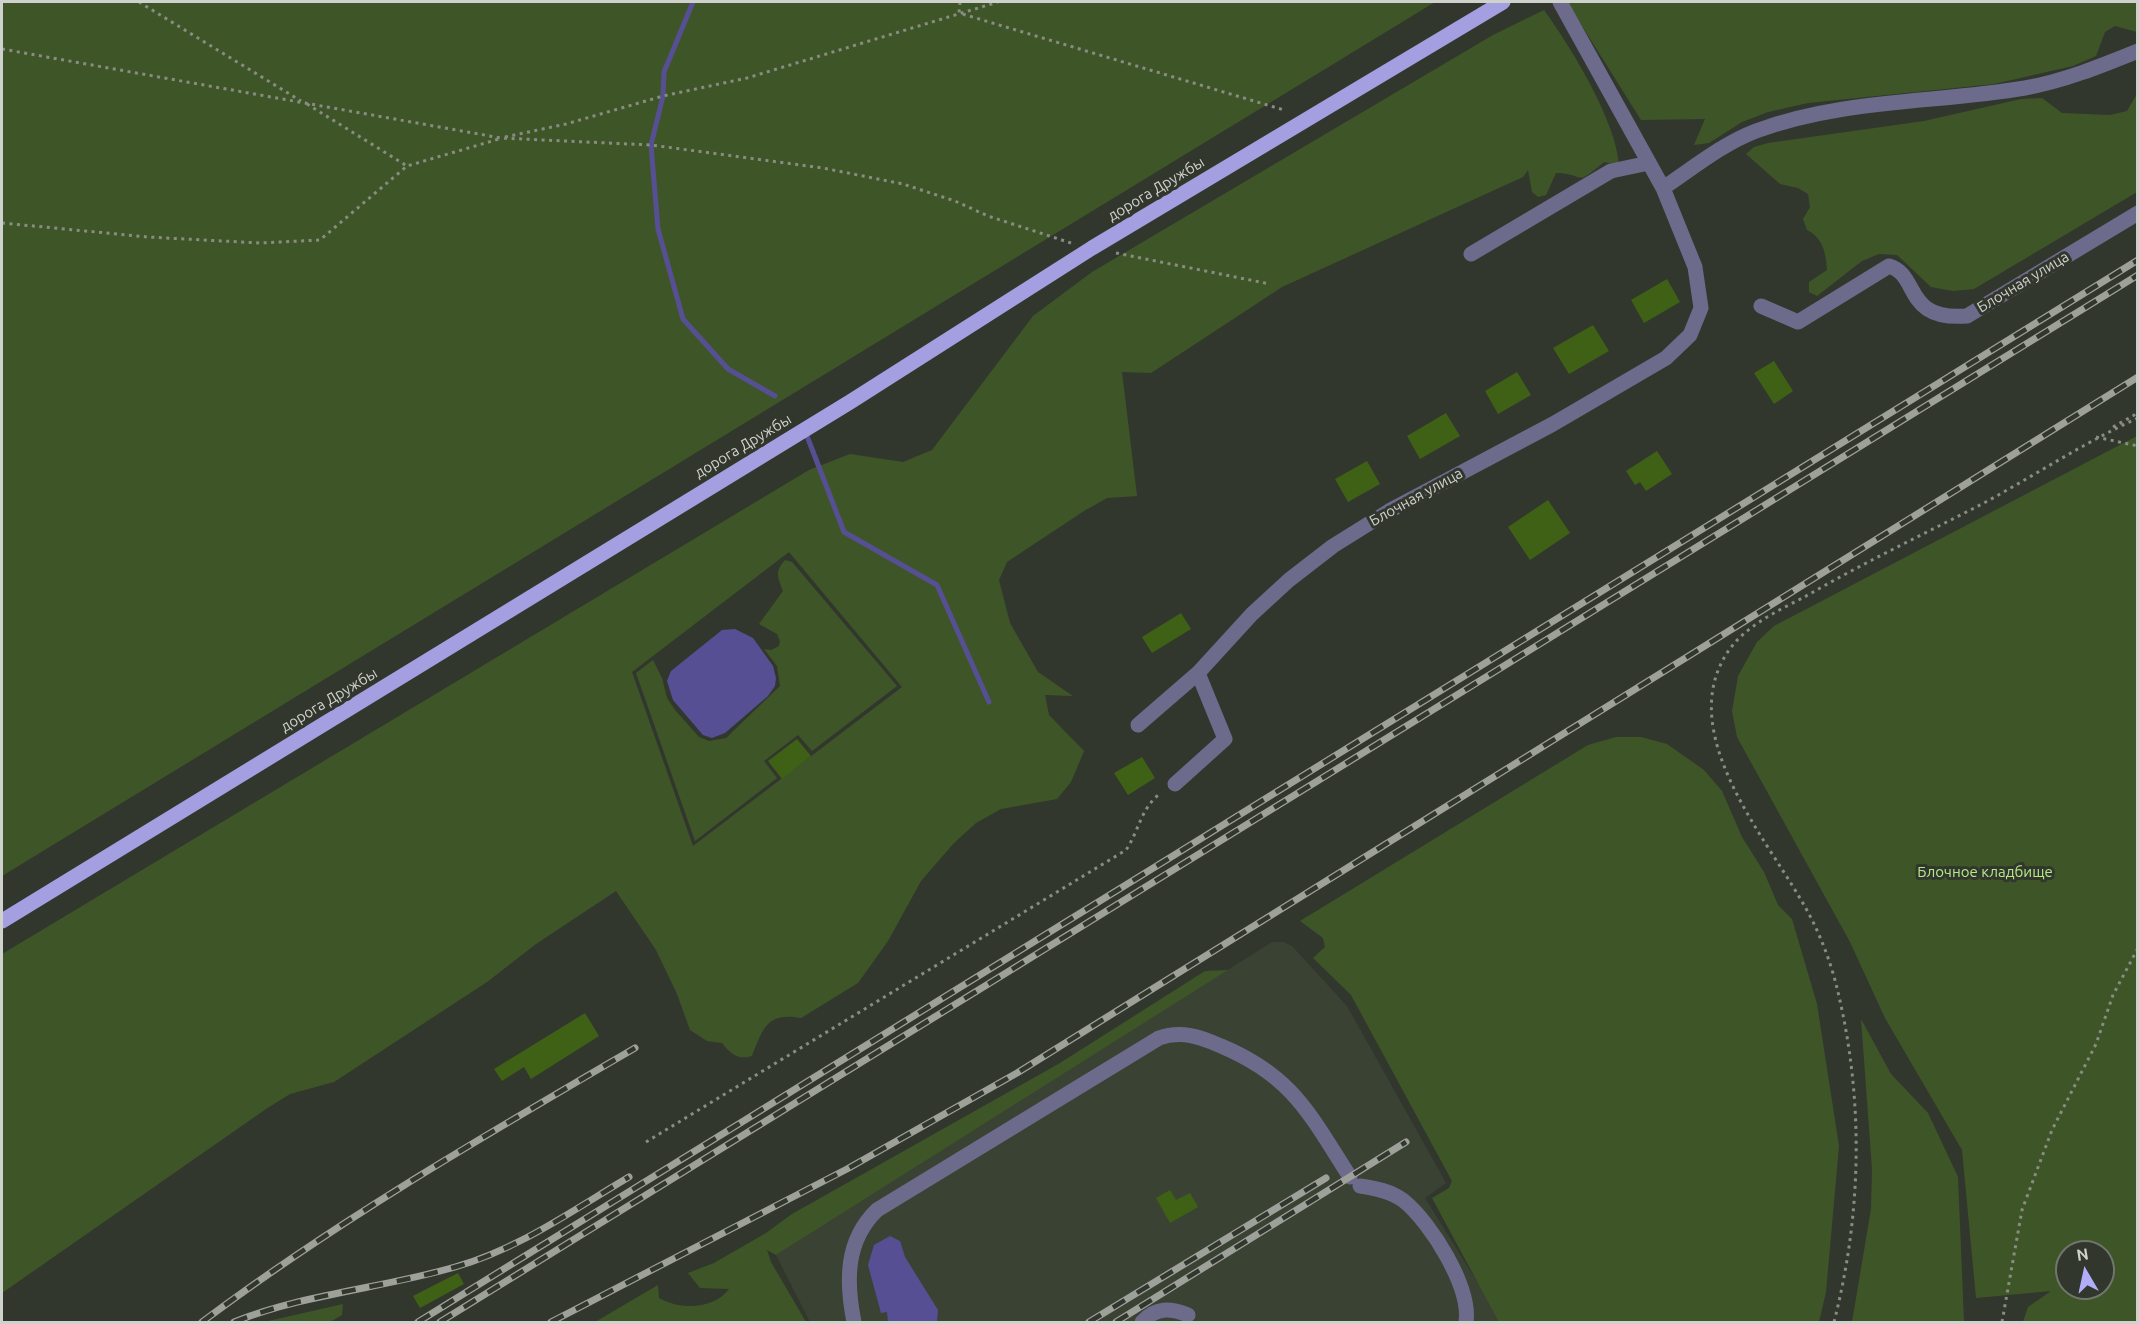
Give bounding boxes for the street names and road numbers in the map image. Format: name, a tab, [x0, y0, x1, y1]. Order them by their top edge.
street label: дорога Дружбы	[1104, 153, 1208, 225]
street label: Блочная улица	[1974, 248, 2072, 316]
street label: дорога Дружбы	[691, 410, 795, 482]
street label: Блочная улица	[1366, 464, 1466, 530]
street label: дорога Дружбы	[277, 664, 381, 736]

